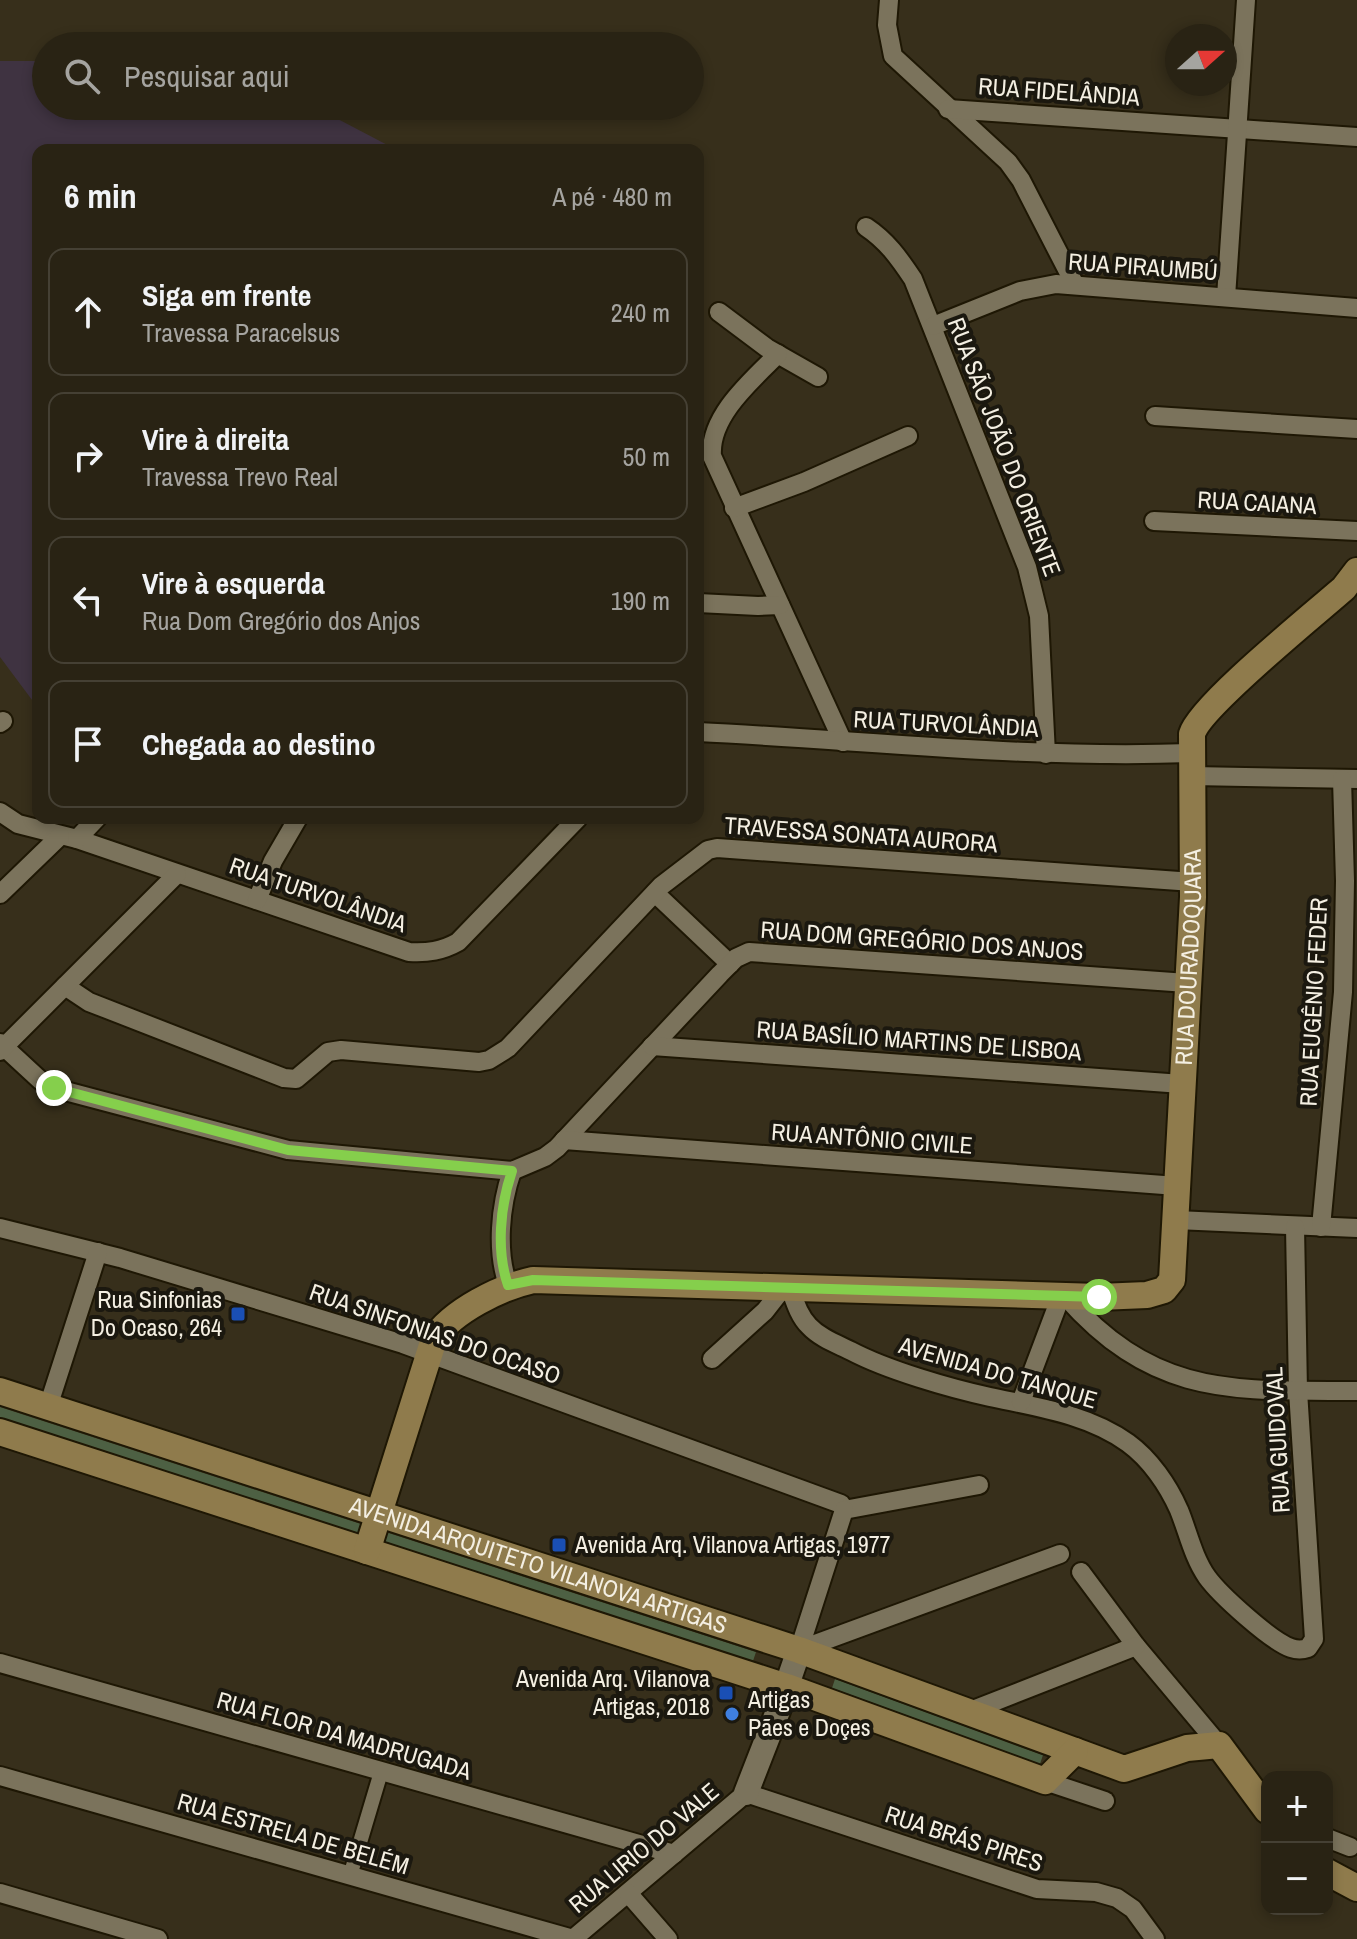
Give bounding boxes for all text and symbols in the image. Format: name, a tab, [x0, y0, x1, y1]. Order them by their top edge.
north arrow	[1165, 24, 1237, 96]
search box	[32, 32, 704, 120]
icon: search	[60, 54, 104, 98]
text: Pesquisar aqui	[124, 56, 289, 96]
street label: RUA FIDELÂNDIA	[977, 69, 1142, 113]
text: 6 min	[64, 173, 137, 219]
text: A pé · 480 m	[552, 179, 672, 214]
street label: RUA PIRAUMBÚ	[1067, 245, 1219, 287]
text: Siga em frente	[142, 275, 312, 315]
icon: ahead	[66, 290, 110, 334]
text: 240 m	[611, 295, 670, 330]
street label: RUA SÃO JOÃO DO ORIENTE	[941, 313, 1069, 581]
text: Travessa Paracelsus	[142, 315, 340, 350]
text: Vire à direita	[142, 419, 289, 459]
icon: right	[66, 434, 110, 478]
text: 50 m	[623, 439, 670, 474]
text: Travessa Trevo Real	[142, 459, 338, 494]
street label: RUA CAIANA	[1197, 483, 1318, 521]
text: Vire à esquerda	[142, 563, 325, 603]
icon: left	[66, 578, 110, 622]
text: 190 m	[611, 583, 670, 618]
text: Rua Dom Gregório dos Anjos	[142, 603, 421, 638]
street label: RUA TURVOLÂNDIA	[853, 702, 1040, 744]
icon: arrive	[66, 722, 110, 766]
text: Chegada ao destino	[142, 724, 376, 764]
street label: TRAVESSA SONATA AURORA	[724, 809, 999, 860]
street label: RUA DOURADOQUARA	[1167, 848, 1208, 1066]
street label: RUA TURVOLÂNDIA	[226, 849, 412, 940]
street label: RUA EUGÊNIO FEDER	[1292, 897, 1334, 1107]
street label: RUA DOM GREGÓRIO DOS ANJOS	[759, 913, 1085, 967]
street label: RUA BASÍLIO MARTINS DE LISBOA	[756, 1013, 1083, 1067]
route end	[36, 1070, 72, 1106]
street label: RUA ANTÔNIO CIVILE	[770, 1115, 974, 1161]
street label: RUA SINFONIAS DO OCASO	[306, 1275, 565, 1391]
route start	[1081, 1279, 1117, 1315]
place label: Rua Sinfonias Do Ocaso, 264	[91, 1283, 222, 1343]
marker: Rua Sinfonias Do Ocaso, 264	[229, 1305, 247, 1323]
street label: AVENIDA DO TANQUE	[895, 1328, 1101, 1416]
street label: RUA GUIDOVAL	[1257, 1366, 1297, 1514]
street label: AVENIDA ARQUITETO VILANOVA ARTIGAS	[345, 1488, 732, 1641]
place label: Avenida Arq. Vilanova Artigas, 1977	[574, 1528, 891, 1560]
marker: Avenida Arq. Vilanova Artigas, 1977	[550, 1536, 568, 1554]
place label: Avenida Arq. Vilanova Artigas, 2018	[515, 1662, 710, 1722]
street label: RUA FLOR DA MADRUGADA	[213, 1683, 476, 1787]
place label: Artigas Pães e Doçes	[747, 1683, 871, 1743]
marker: Avenida Arq. Vilanova Artigas, 2018	[717, 1684, 735, 1702]
marker: Artigas Pães e Doçes	[723, 1705, 741, 1723]
map controls	[1261, 1771, 1333, 1915]
button: +	[1261, 1771, 1333, 1843]
street label: RUA LIRIO DO VALE	[562, 1775, 725, 1919]
street label: RUA ESTRELA DE BELÉM	[174, 1785, 413, 1881]
street label: RUA BRÁS PIRES	[881, 1797, 1047, 1879]
button: −	[1261, 1843, 1333, 1915]

